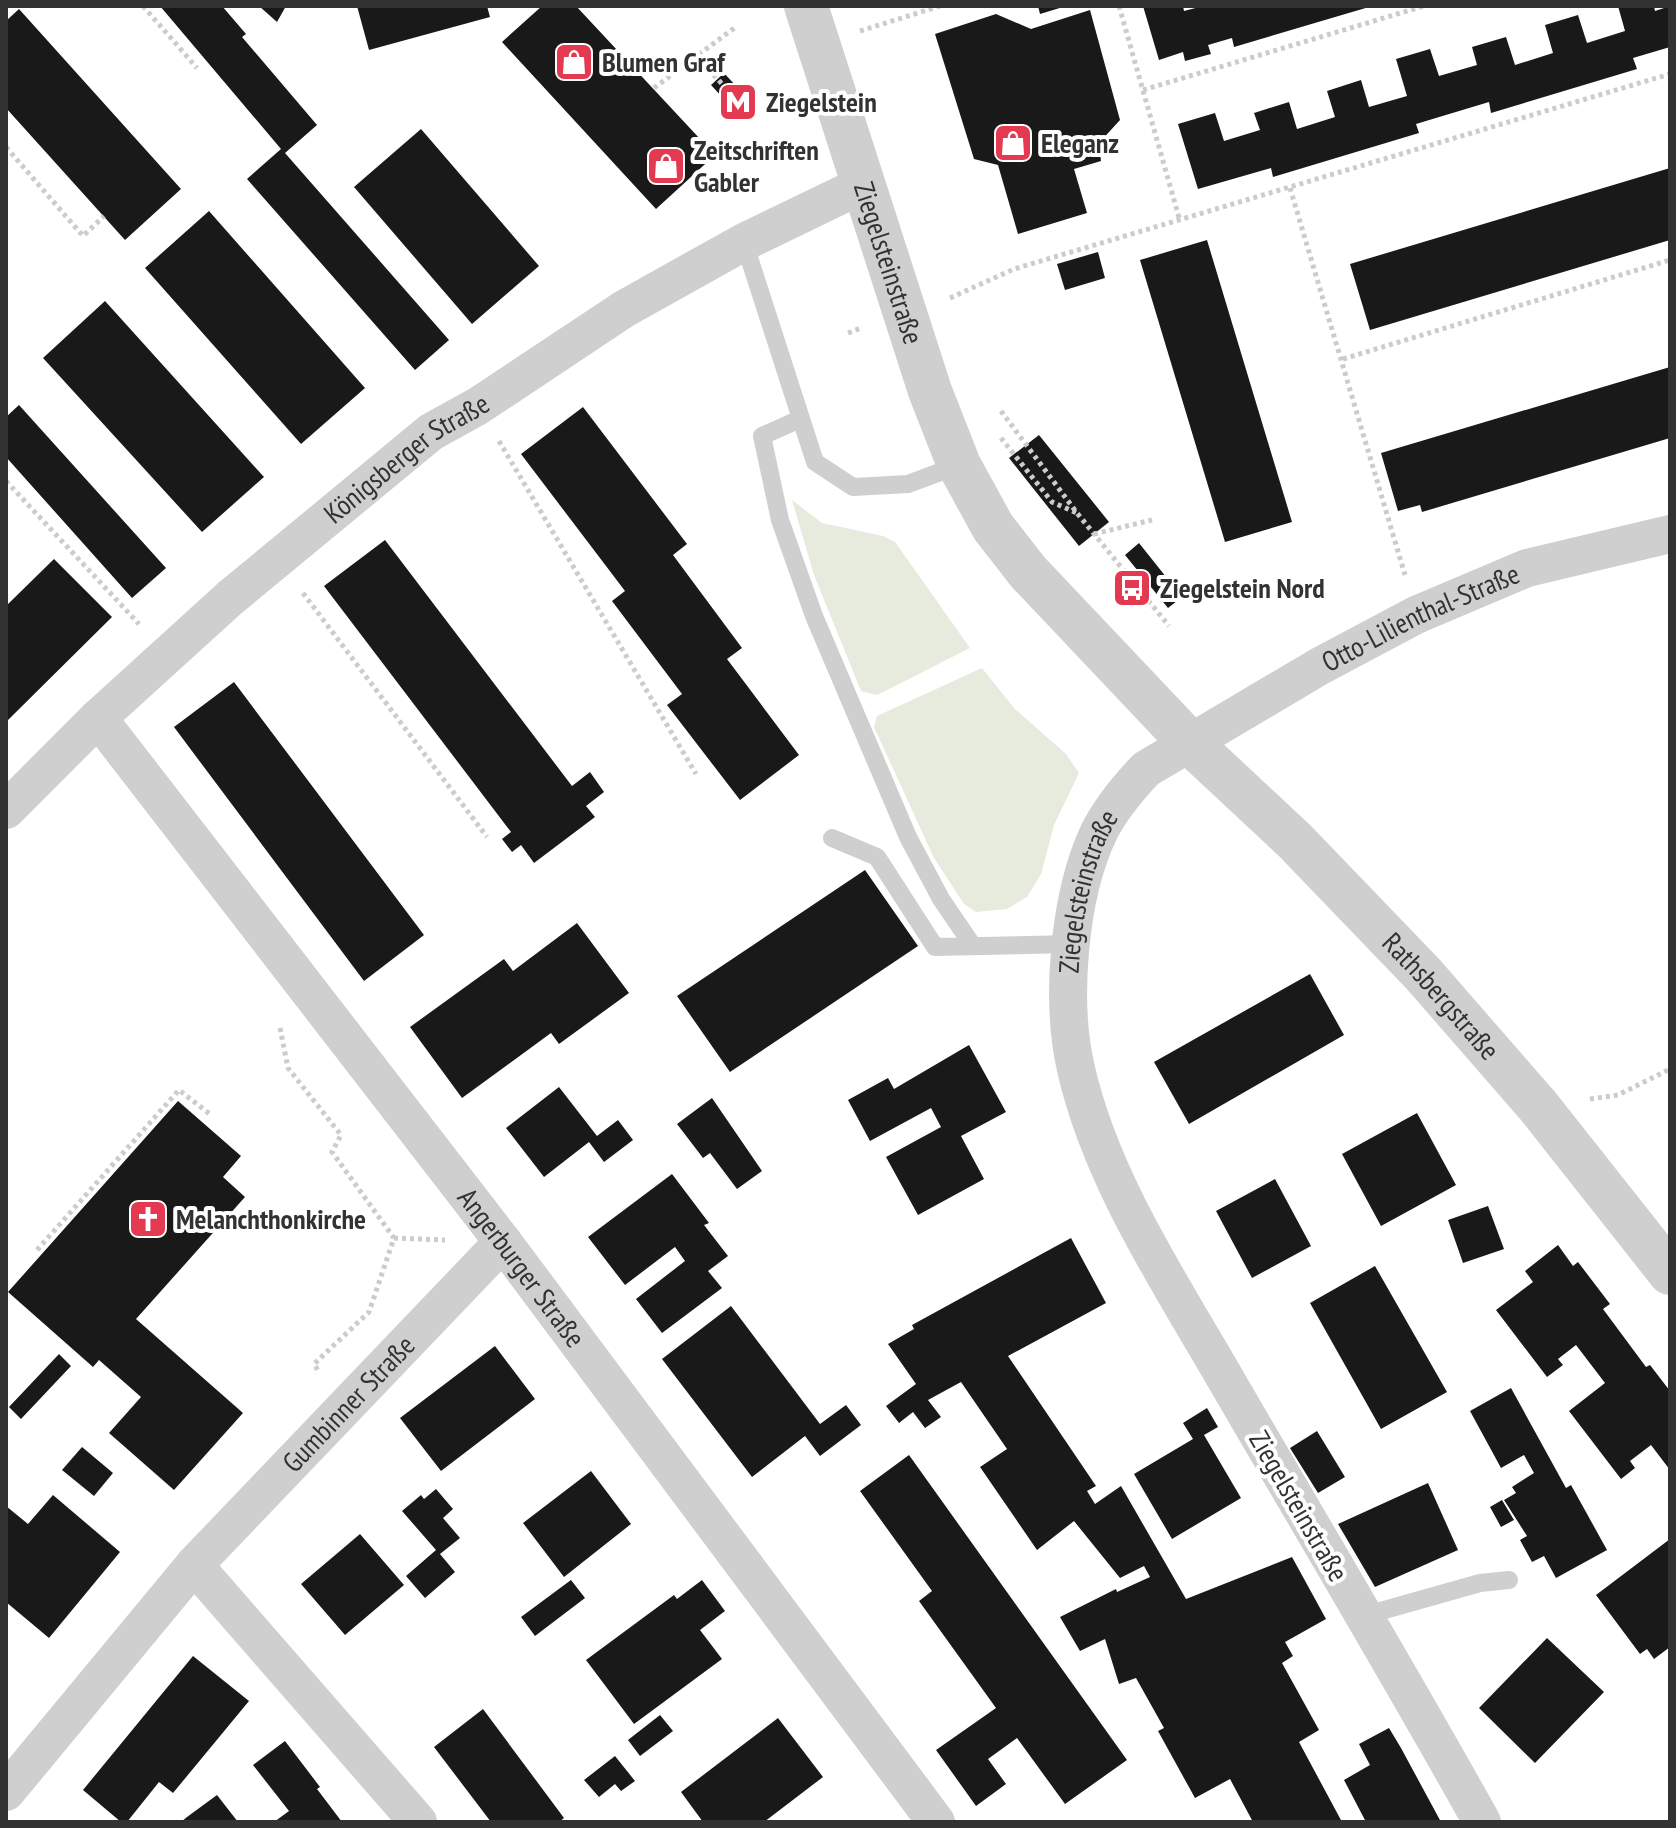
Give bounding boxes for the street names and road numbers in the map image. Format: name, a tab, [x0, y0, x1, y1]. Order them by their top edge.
street label: Ziegelsteinstraße	[846, 177, 933, 349]
street label: Königsberger Straße	[316, 385, 496, 531]
street label: Otto-Lilienthal-Straße	[1315, 554, 1525, 680]
street label: Ziegelsteinstraße	[1050, 802, 1126, 974]
street label: Rathsbergstraße	[1375, 924, 1508, 1067]
street label: Angerburger Straße	[450, 1180, 594, 1354]
street label: Gumbinner Straße	[274, 1327, 422, 1480]
street label: Ziegelsteinstraße	[1241, 1424, 1357, 1588]

